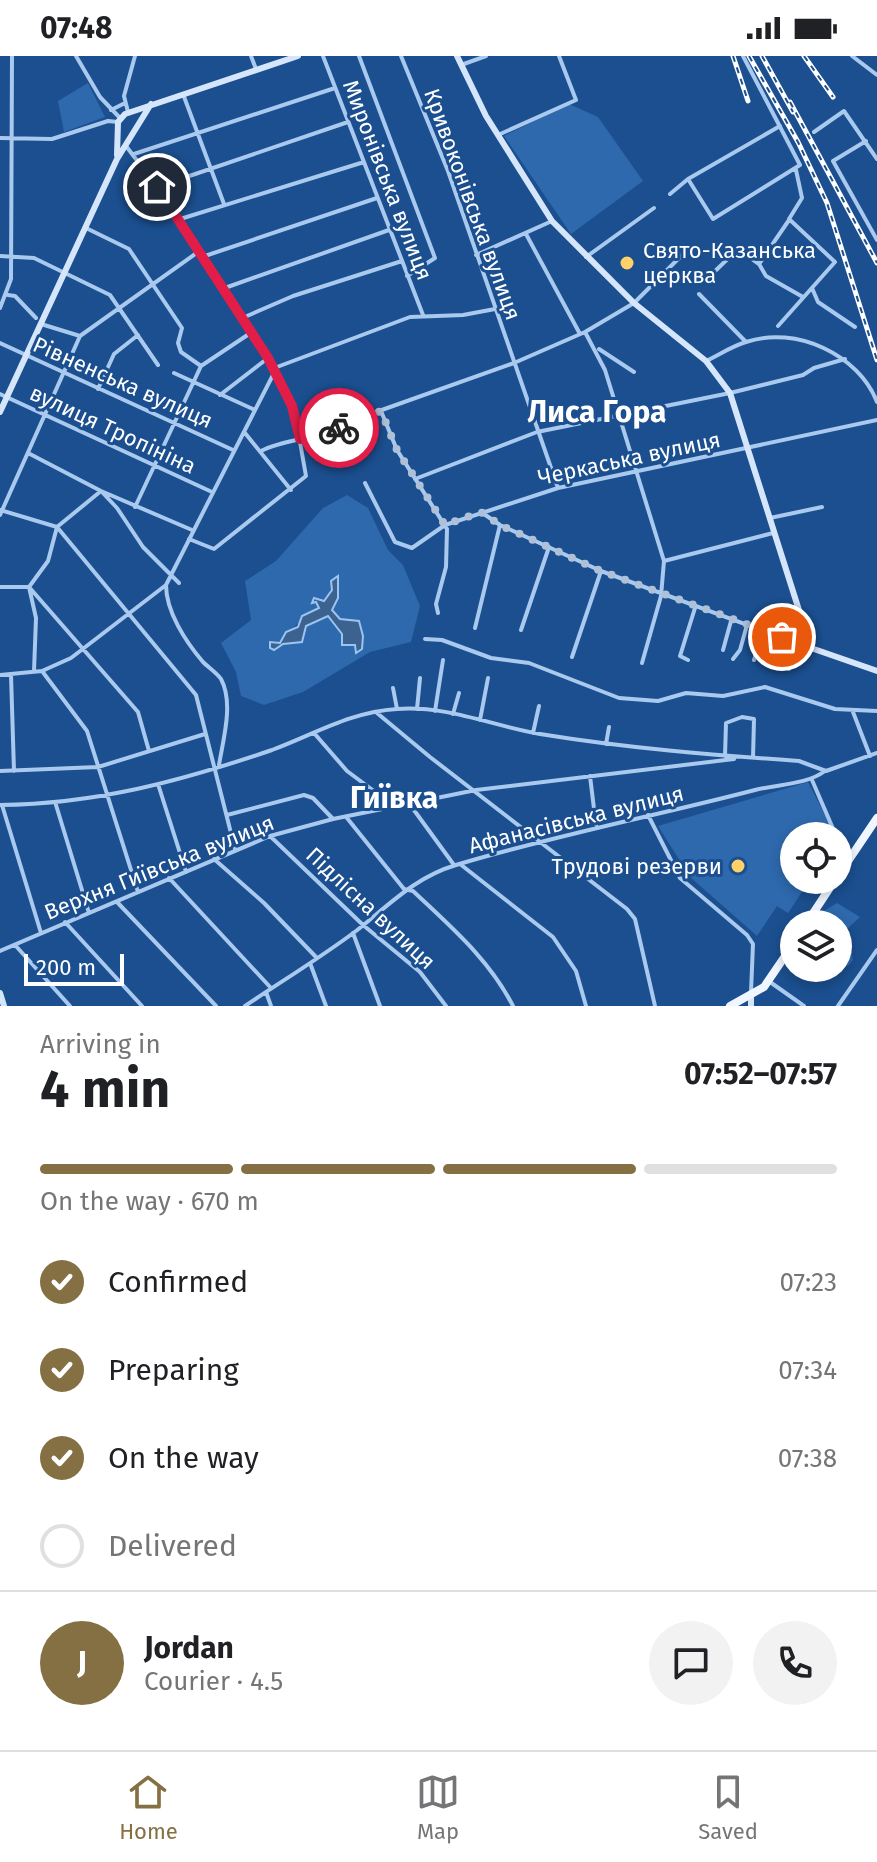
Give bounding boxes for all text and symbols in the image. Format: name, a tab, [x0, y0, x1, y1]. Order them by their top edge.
text: 07:48	[40, 10, 112, 46]
street label: Миронівська вулиця	[337, 76, 438, 284]
street label: Кривоконівська вулиця	[418, 85, 527, 324]
pin	[123, 153, 191, 221]
icon: home	[135, 165, 179, 209]
place label: Свято-Казанська церква	[643, 237, 816, 289]
marker: Свято-Казанська церква	[618, 254, 636, 272]
street label: Рівненська вулиця	[29, 331, 217, 434]
street label: вулиця Тропініна	[25, 379, 200, 480]
courier	[299, 388, 379, 468]
district label: Лиса Гора	[528, 394, 666, 430]
icon: bike	[317, 406, 361, 450]
street label: Черкаська вулиця	[535, 426, 723, 491]
pin	[748, 603, 816, 671]
icon: bag	[760, 615, 804, 659]
district label: Гиївка	[350, 780, 438, 816]
street label: Афанасівська вулиця	[466, 780, 686, 859]
street label: Верхня Гиївська вулиця	[40, 809, 278, 926]
map controls	[780, 822, 852, 982]
button: locate	[780, 822, 852, 894]
street label: Підлісна вулиця	[300, 841, 441, 975]
place label: Трудові резерви	[551, 853, 722, 880]
marker: Трудові резерви	[729, 857, 747, 875]
button: layers	[780, 910, 852, 982]
scale bar	[24, 950, 124, 986]
text: 200 m	[36, 954, 96, 981]
text: Arriving in	[40, 1029, 161, 1060]
text: 07:52–07:57	[684, 1056, 837, 1092]
text: 4 min	[40, 1058, 170, 1121]
text: On the way · 670 m	[40, 1186, 259, 1217]
icon: check	[40, 1260, 84, 1304]
text: Confirmed	[108, 1264, 248, 1300]
text: 07:23	[780, 1267, 837, 1298]
icon: check	[40, 1348, 84, 1392]
text: Preparing	[108, 1352, 239, 1388]
text: 07:34	[778, 1355, 837, 1386]
icon: check	[40, 1436, 84, 1480]
text: On the way	[108, 1440, 259, 1476]
text: 07:38	[778, 1443, 837, 1474]
text: Delivered	[108, 1528, 237, 1564]
button: chat	[649, 1621, 733, 1705]
button: phone	[753, 1621, 837, 1705]
text: Jordan	[144, 1630, 234, 1666]
text: J	[77, 1645, 87, 1681]
text: Courier · 4.5	[144, 1666, 283, 1697]
tab: Home	[119, 1770, 178, 1845]
tab: Map	[416, 1770, 460, 1845]
tab: Saved	[698, 1770, 758, 1845]

